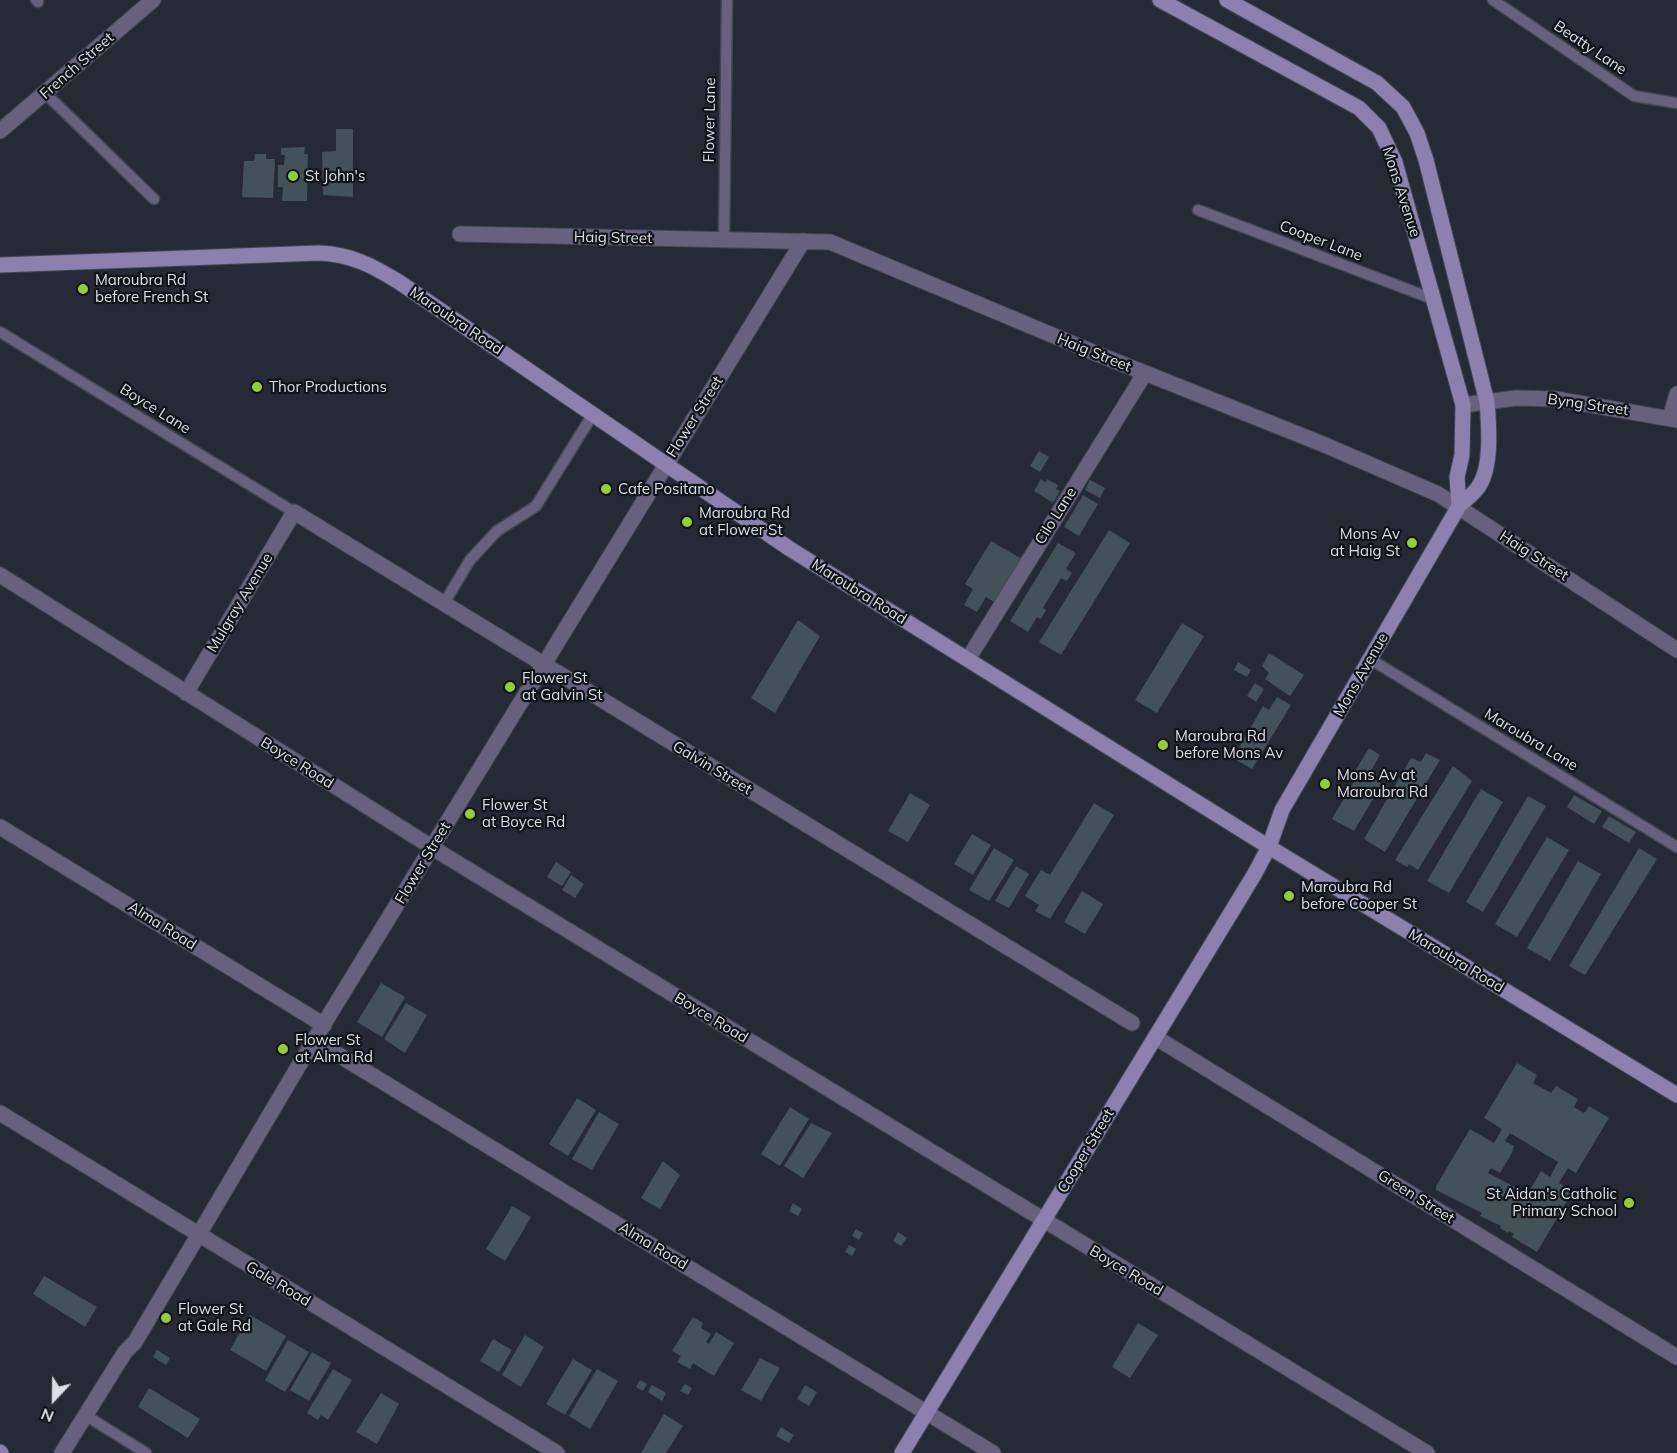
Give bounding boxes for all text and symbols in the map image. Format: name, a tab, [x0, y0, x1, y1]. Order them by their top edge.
street label: Beatty Lane	[1550, 17, 1630, 79]
street label: French Street	[36, 29, 118, 103]
street label: Flower Lane	[700, 77, 720, 163]
street label: Mons Avenue	[1378, 145, 1424, 239]
place label: St John's	[305, 167, 365, 185]
marker: St John's	[286, 169, 300, 183]
street label: Cooper Lane	[1277, 217, 1365, 265]
street label: Haig Street	[574, 228, 652, 248]
place label: Maroubra Rd before French St	[95, 271, 208, 306]
marker: Maroubra Rd before French St	[76, 282, 90, 296]
street label: Maroubra Road	[406, 283, 506, 359]
street label: Haig Street	[1054, 330, 1134, 376]
street label: Flower Street	[663, 373, 727, 461]
place label: Thor Productions	[269, 378, 387, 396]
street label: Boyce Lane	[116, 380, 194, 438]
marker: Thor Productions	[250, 380, 264, 394]
street label: Byng Street	[1546, 390, 1630, 420]
place label: Cafe Positano	[618, 480, 715, 498]
marker: Cafe Positano	[599, 482, 613, 496]
street label: Cilo Lane	[1031, 484, 1081, 548]
place label: Maroubra Rd at Flower St	[699, 504, 790, 539]
marker: Maroubra Rd at Flower St	[680, 515, 694, 529]
place label: Mons Av at Haig St	[1330, 525, 1400, 560]
street label: Haig Street	[1496, 527, 1572, 585]
marker: Mons Av at Haig St	[1405, 536, 1419, 550]
street label: Mulgray Avenue	[203, 550, 277, 656]
street label: Maroubra Road	[808, 556, 910, 628]
street label: Mons Avenue	[1330, 630, 1392, 720]
place label: Flower St at Galvin St	[522, 669, 603, 704]
marker: Flower St at Galvin St	[503, 680, 517, 694]
street label: Maroubra Lane	[1481, 705, 1581, 775]
place label: Maroubra Rd before Mons Av	[1175, 727, 1283, 762]
street label: Boyce Road	[257, 733, 337, 793]
street label: Galvin Street	[669, 737, 755, 799]
marker: Maroubra Rd before Mons Av	[1156, 738, 1170, 752]
place label: Mons Av at Maroubra Rd	[1337, 766, 1428, 801]
marker: Mons Av at Maroubra Rd	[1318, 777, 1332, 791]
place label: Flower St at Boyce Rd	[482, 796, 565, 831]
marker: Flower St at Boyce Rd	[463, 807, 477, 821]
street label: Flower Street	[391, 819, 455, 907]
place label: Maroubra Rd before Cooper St	[1301, 878, 1417, 913]
marker: Maroubra Rd before Cooper St	[1282, 889, 1296, 903]
street label: Alma Road	[124, 898, 200, 954]
street label: Maroubra Road	[1405, 925, 1507, 997]
street label: Boyce Road	[671, 989, 751, 1047]
place label: Flower St at Alma Rd	[295, 1031, 373, 1066]
marker: Flower St at Alma Rd	[276, 1042, 290, 1056]
street label: Cooper Street	[1054, 1106, 1118, 1196]
street label: Green Street	[1374, 1166, 1458, 1228]
place label: St Aidan's Catholic Primary School	[1486, 1185, 1617, 1220]
marker: St Aidan's Catholic Primary School	[1622, 1196, 1636, 1210]
street label: Alma Road	[615, 1218, 691, 1274]
street label: Boyce Road	[1086, 1242, 1166, 1300]
street label: Gale Road	[242, 1258, 314, 1310]
place label: Flower St at Gale Rd	[178, 1300, 251, 1335]
marker: Flower St at Gale Rd	[159, 1311, 173, 1325]
north arrow	[24, 1369, 84, 1429]
text: N	[38, 1404, 57, 1427]

